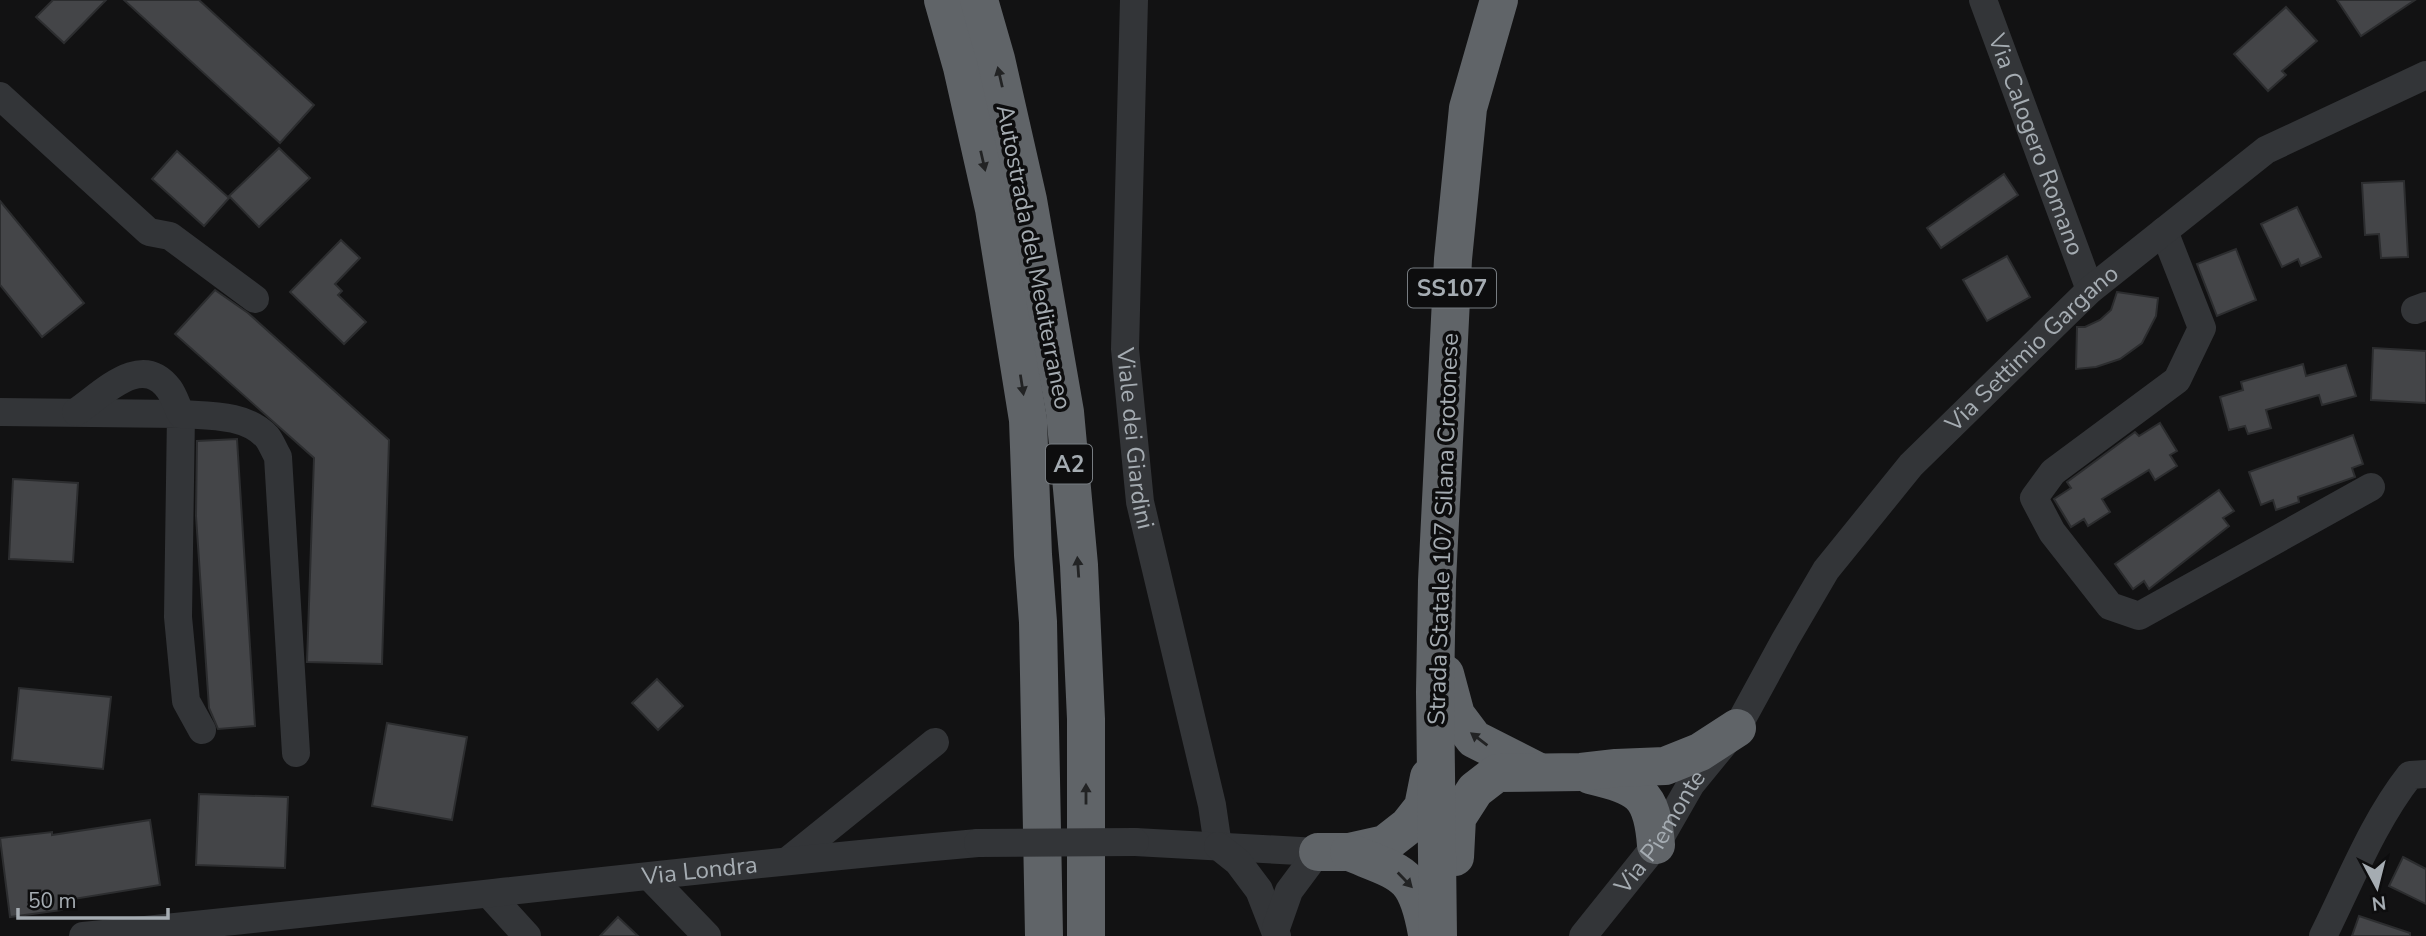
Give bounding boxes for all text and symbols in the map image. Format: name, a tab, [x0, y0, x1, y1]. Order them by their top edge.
street label: Via Calogero Romano	[1980, 28, 2092, 260]
one-way arrow	[994, 66, 1005, 88]
street label: Autostrada del Mediterraneo	[989, 102, 1079, 412]
one-way arrow	[978, 150, 989, 172]
street label: Via Settimio Gargano	[1938, 257, 2125, 440]
road number: SS107	[1408, 268, 1496, 308]
street label: Strada Statale 107 Silana Crotonese	[1420, 332, 1466, 726]
street label: Viale dei Giardini	[1109, 345, 1162, 532]
one-way arrow	[1017, 374, 1028, 396]
road number: A2	[1046, 445, 1092, 484]
one-way arrow	[1073, 556, 1084, 578]
one-way arrow	[1470, 732, 1488, 747]
street label: Via Piemonte	[1606, 763, 1713, 901]
one-way arrow	[1080, 783, 1092, 805]
street label: Via Londra	[639, 848, 759, 893]
north arrow	[2342, 852, 2412, 922]
one-way arrow	[1396, 871, 1413, 888]
scale bar	[18, 876, 168, 920]
text: 50 m	[28, 887, 77, 915]
text: N	[2370, 889, 2388, 917]

